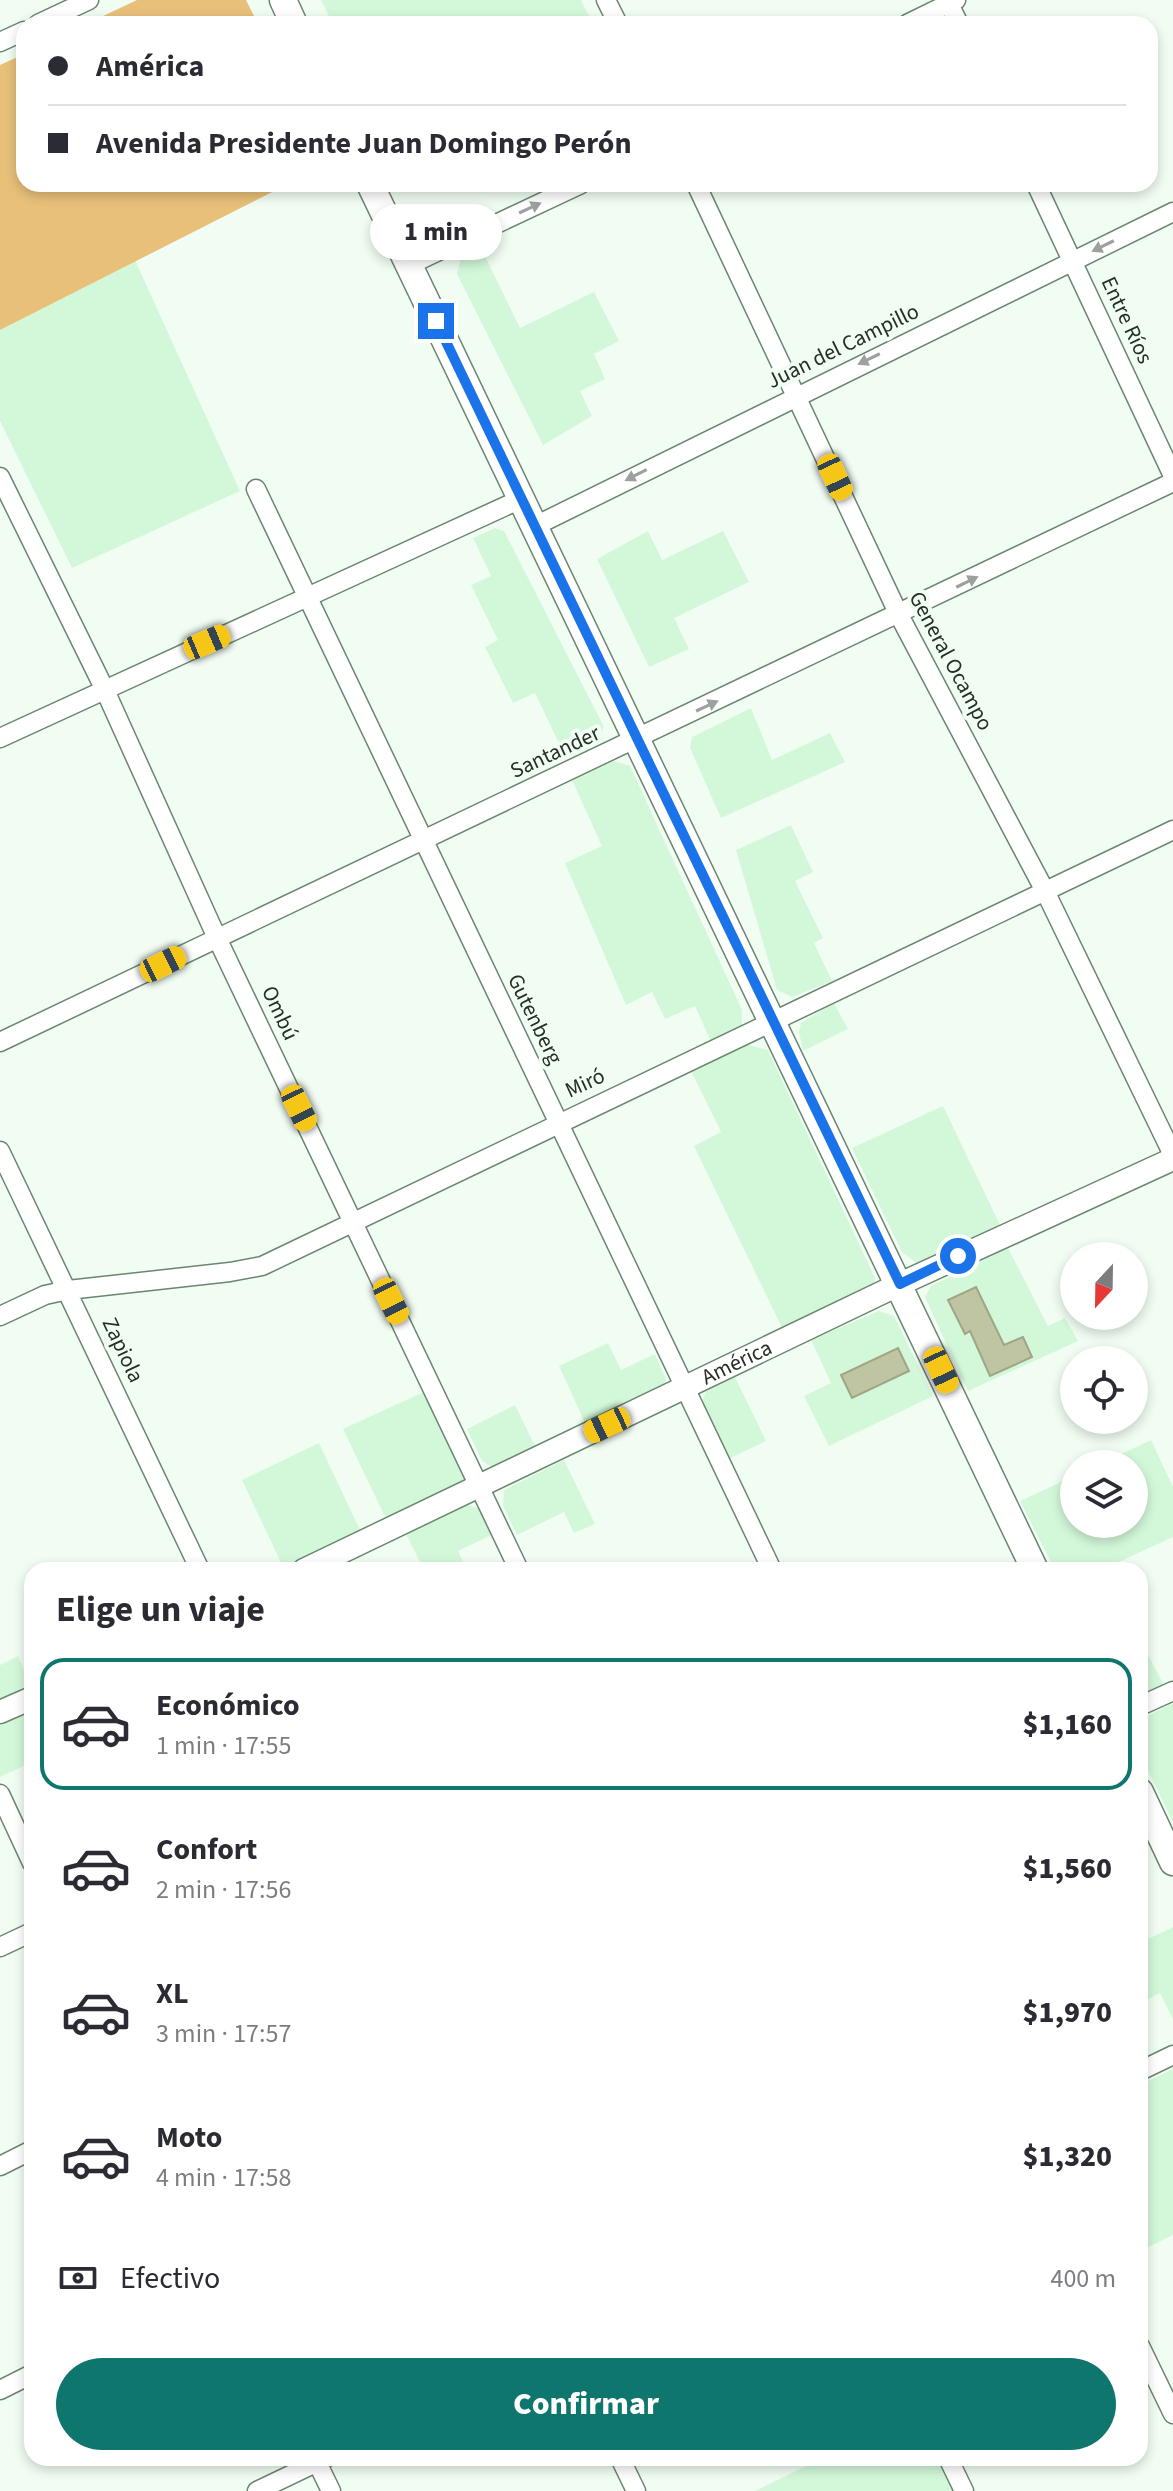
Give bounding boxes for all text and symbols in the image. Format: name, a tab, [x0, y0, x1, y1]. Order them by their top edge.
text: América	[96, 45, 204, 88]
text: Avenida Presidente Juan Domingo Perón	[96, 122, 632, 165]
one-way arrow	[519, 201, 542, 215]
callout: 1 min	[370, 205, 502, 261]
text: 1 min	[404, 213, 468, 250]
one-way arrow	[1091, 240, 1114, 253]
street label: Entre Ríos	[1093, 271, 1161, 369]
street label: Juan del Campillo	[761, 295, 925, 397]
route end	[418, 303, 454, 339]
one-way arrow	[857, 353, 880, 366]
car	[814, 450, 856, 504]
one-way arrow	[624, 468, 647, 482]
one-way arrow	[956, 575, 979, 589]
street label: General Ocampo	[901, 586, 1001, 736]
car	[180, 622, 234, 662]
one-way arrow	[696, 699, 719, 713]
street label: Santander	[505, 717, 605, 787]
car	[136, 943, 190, 985]
street label: Gutenberg	[499, 968, 571, 1070]
street label: Ombú	[253, 980, 307, 1046]
street label: Miró	[560, 1060, 610, 1106]
car	[278, 1081, 320, 1135]
route start	[940, 1238, 976, 1274]
north arrow	[1060, 1242, 1148, 1330]
map controls	[1060, 1242, 1148, 1538]
car	[370, 1274, 412, 1328]
street label: Zapiola	[94, 1312, 152, 1388]
street label: América	[696, 1332, 778, 1393]
car	[920, 1343, 962, 1397]
button: locate	[1060, 1346, 1148, 1434]
car	[580, 1404, 634, 1446]
button: layers	[1060, 1450, 1148, 1538]
text: Elige un viaje	[56, 1584, 265, 1635]
text: Económico	[156, 1684, 300, 1727]
icon: car	[60, 1688, 132, 1760]
text: $1,160	[1023, 1703, 1112, 1746]
text: 1 min · 17:55	[156, 1727, 291, 1764]
text: Confort	[156, 1828, 257, 1871]
icon: car	[60, 1832, 132, 1904]
text: $1,560	[1023, 1847, 1112, 1890]
text: 2 min · 17:56	[156, 1871, 291, 1908]
text: XL	[156, 1972, 189, 2015]
icon: car	[60, 1976, 132, 2048]
text: $1,970	[1023, 1991, 1112, 2034]
text: 3 min · 17:57	[156, 2015, 291, 2052]
text: Moto	[156, 2116, 222, 2159]
icon: car	[60, 2120, 132, 2192]
text: $1,320	[1023, 2135, 1112, 2178]
text: 4 min · 17:58	[156, 2159, 291, 2196]
icon: cash	[56, 2256, 100, 2300]
text: Efectivo	[120, 2257, 220, 2300]
text: 400 m	[1050, 2260, 1116, 2297]
button: Confirmar	[56, 2358, 1116, 2450]

